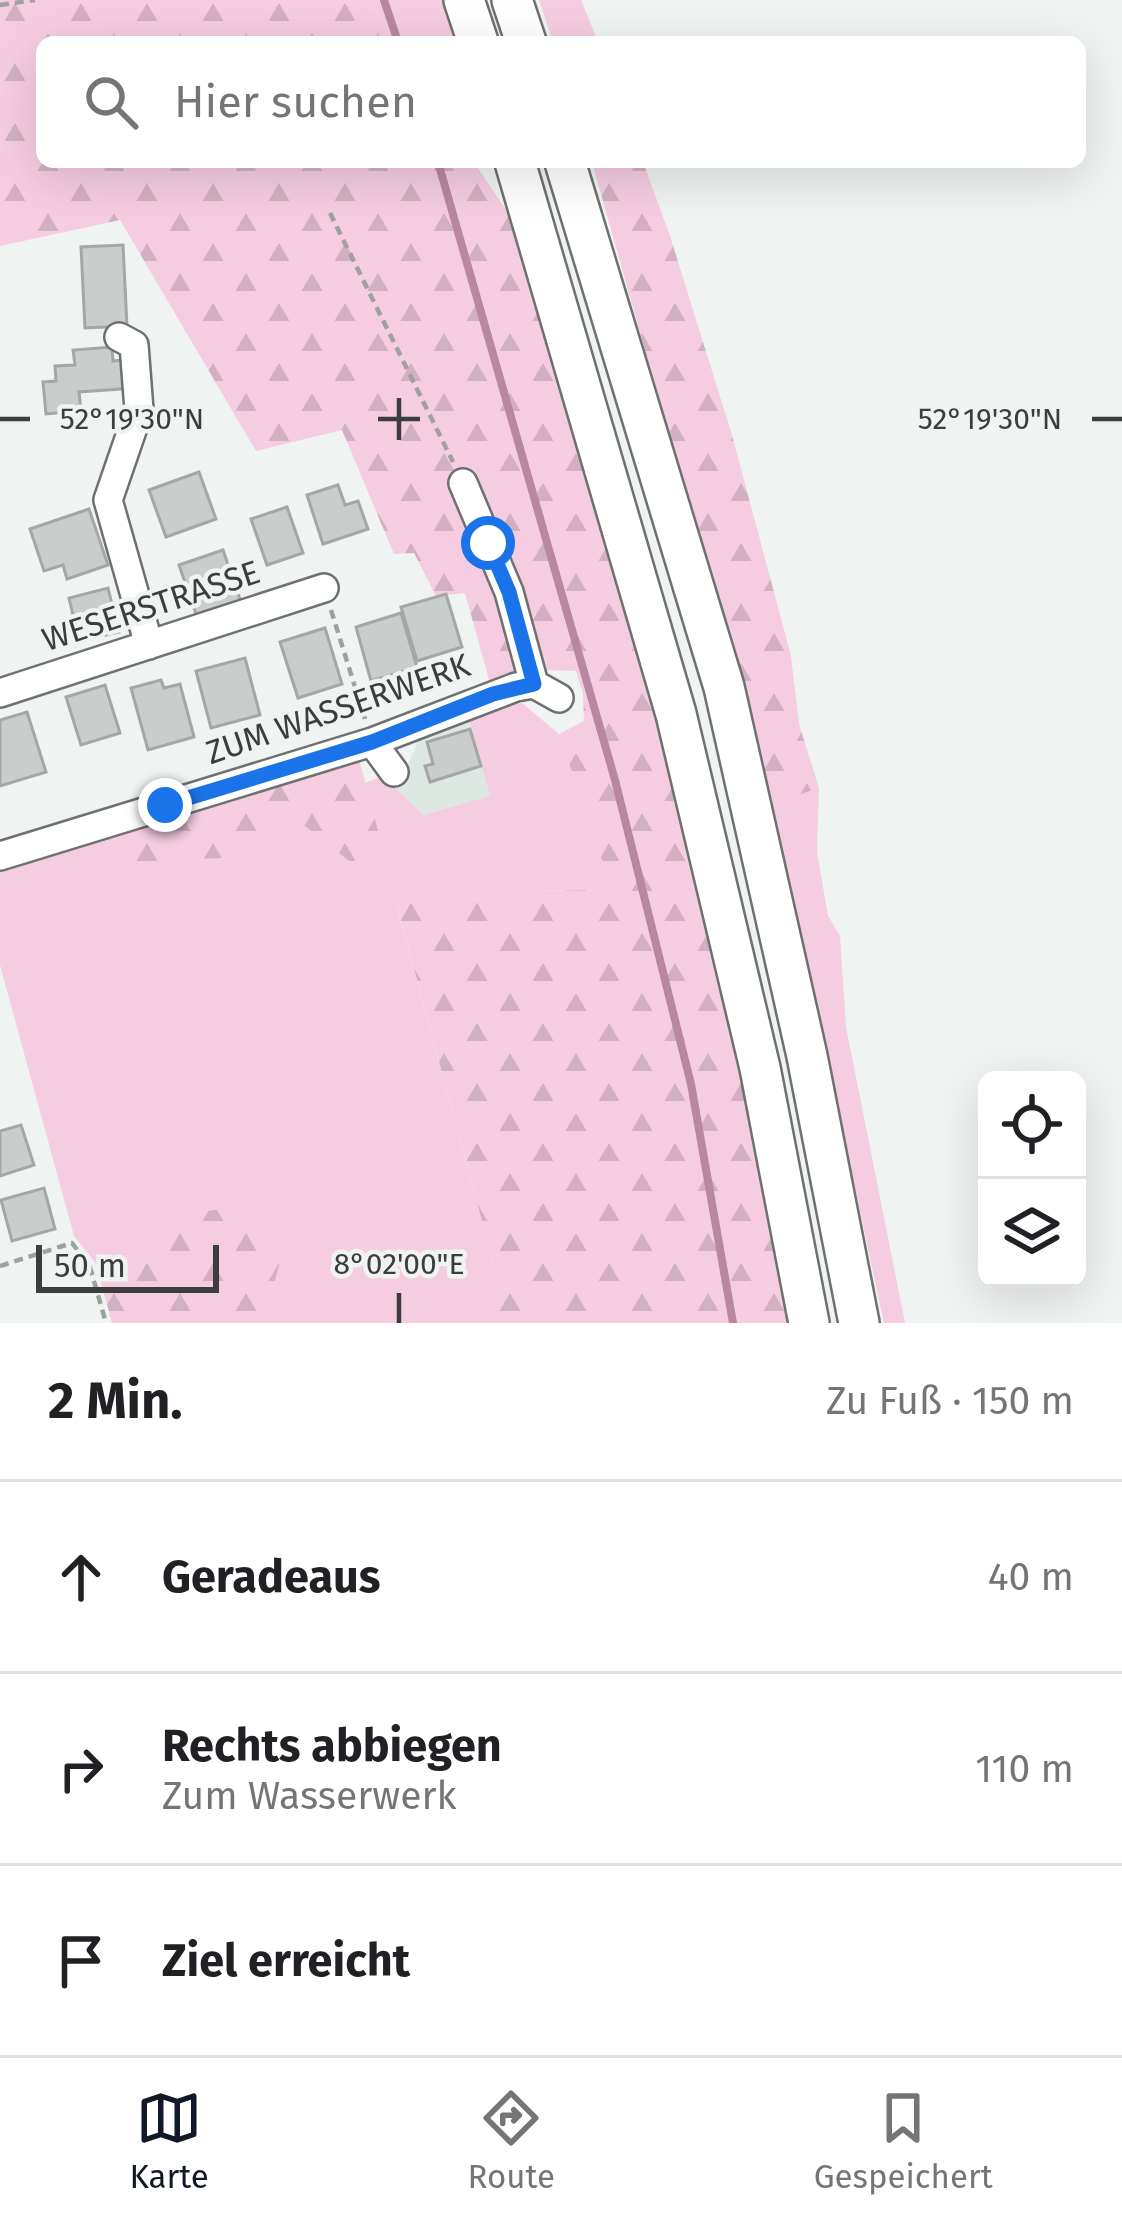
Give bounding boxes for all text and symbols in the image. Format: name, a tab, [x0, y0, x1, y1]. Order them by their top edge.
search box	[36, 36, 1086, 168]
icon: search	[78, 69, 144, 135]
text: Hier suchen	[174, 75, 417, 129]
text: 52°19'30"N	[60, 401, 204, 437]
text: 52°19'30"N	[918, 401, 1062, 437]
route start	[461, 516, 515, 570]
street label: WESERSTRASSE	[37, 552, 265, 660]
street label: ZUM WASSERWERK	[201, 645, 476, 773]
route end	[138, 778, 192, 832]
map controls	[978, 1071, 1086, 1287]
button: locate	[978, 1071, 1086, 1179]
button: layers	[978, 1179, 1086, 1287]
scale bar	[36, 1239, 219, 1292]
text: 50 m	[54, 1246, 126, 1286]
text: 8°02'00"E	[334, 1246, 464, 1282]
text: 2 Min.	[48, 1370, 183, 1432]
text: Zu Fuß · 150 m	[826, 1378, 1074, 1424]
icon: ahead	[48, 1544, 114, 1610]
text: Geradeaus	[162, 1550, 381, 1604]
text: 40 m	[988, 1554, 1074, 1600]
text: Rechts abbiegen	[162, 1719, 502, 1773]
icon: right	[48, 1736, 114, 1802]
text: 110 m	[975, 1746, 1074, 1792]
text: Zum Wasserwerk	[162, 1773, 457, 1819]
icon: arrive	[48, 1928, 114, 1994]
text: Ziel erreicht	[162, 1934, 410, 1988]
tab: Karte	[129, 2085, 209, 2197]
tab: Route	[468, 2085, 555, 2197]
tab: Gespeichert	[814, 2085, 993, 2197]

